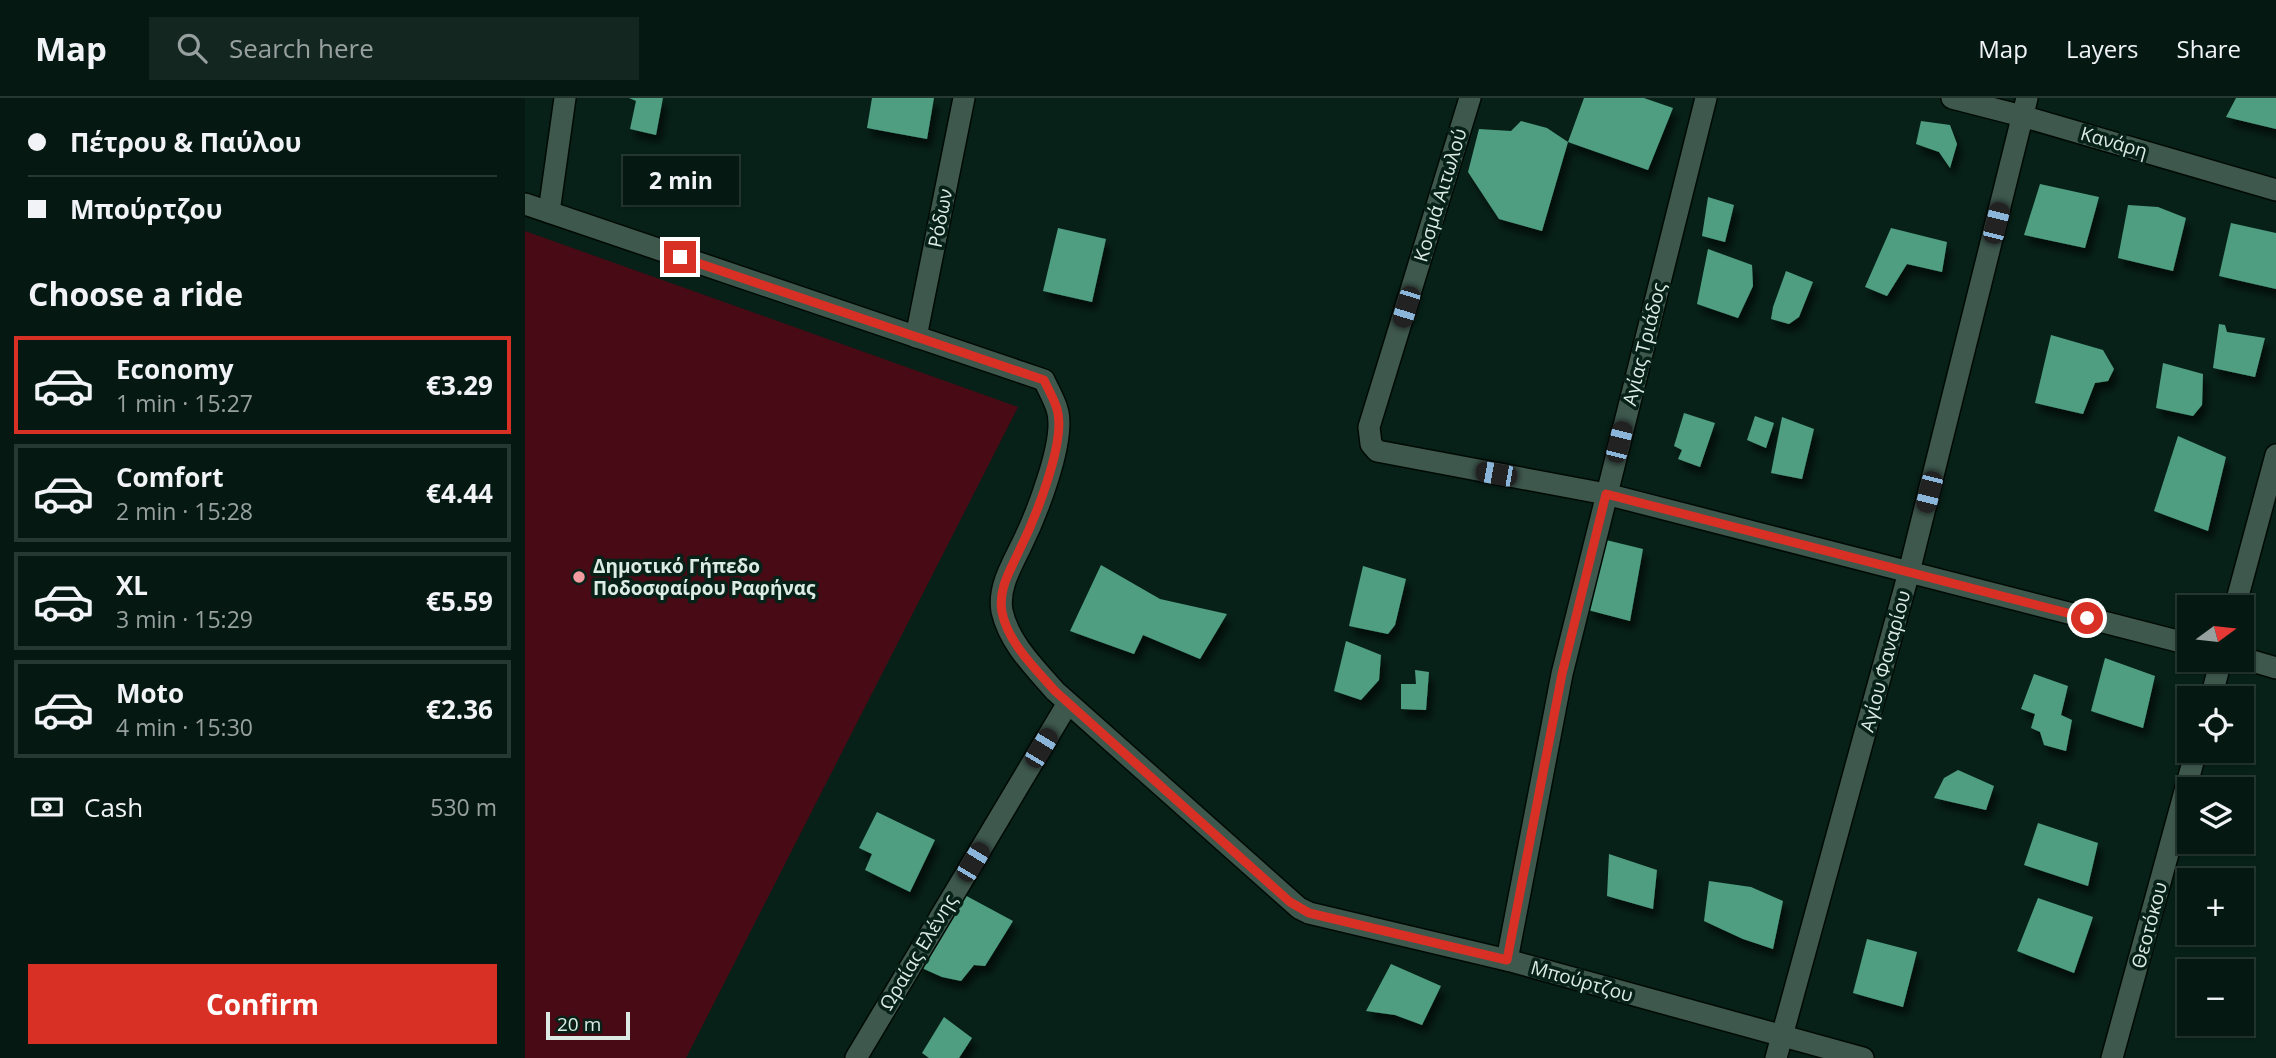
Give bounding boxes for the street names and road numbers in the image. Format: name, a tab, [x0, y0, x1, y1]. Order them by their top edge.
street label: Κανάρη	[2078, 120, 2150, 164]
street label: Κοσμά Αιτωλού	[1407, 125, 1473, 265]
street label: Ρόδων	[922, 186, 958, 250]
street label: Αγίας Τριάδος	[1616, 280, 1672, 408]
street label: Αγίου Φαναρίου	[1854, 587, 1916, 735]
street label: Θεοτόκου	[2125, 879, 2173, 971]
street label: Ωραίας Ελένης	[873, 889, 963, 1015]
street label: Μπούρτζου	[1528, 954, 1636, 1008]

